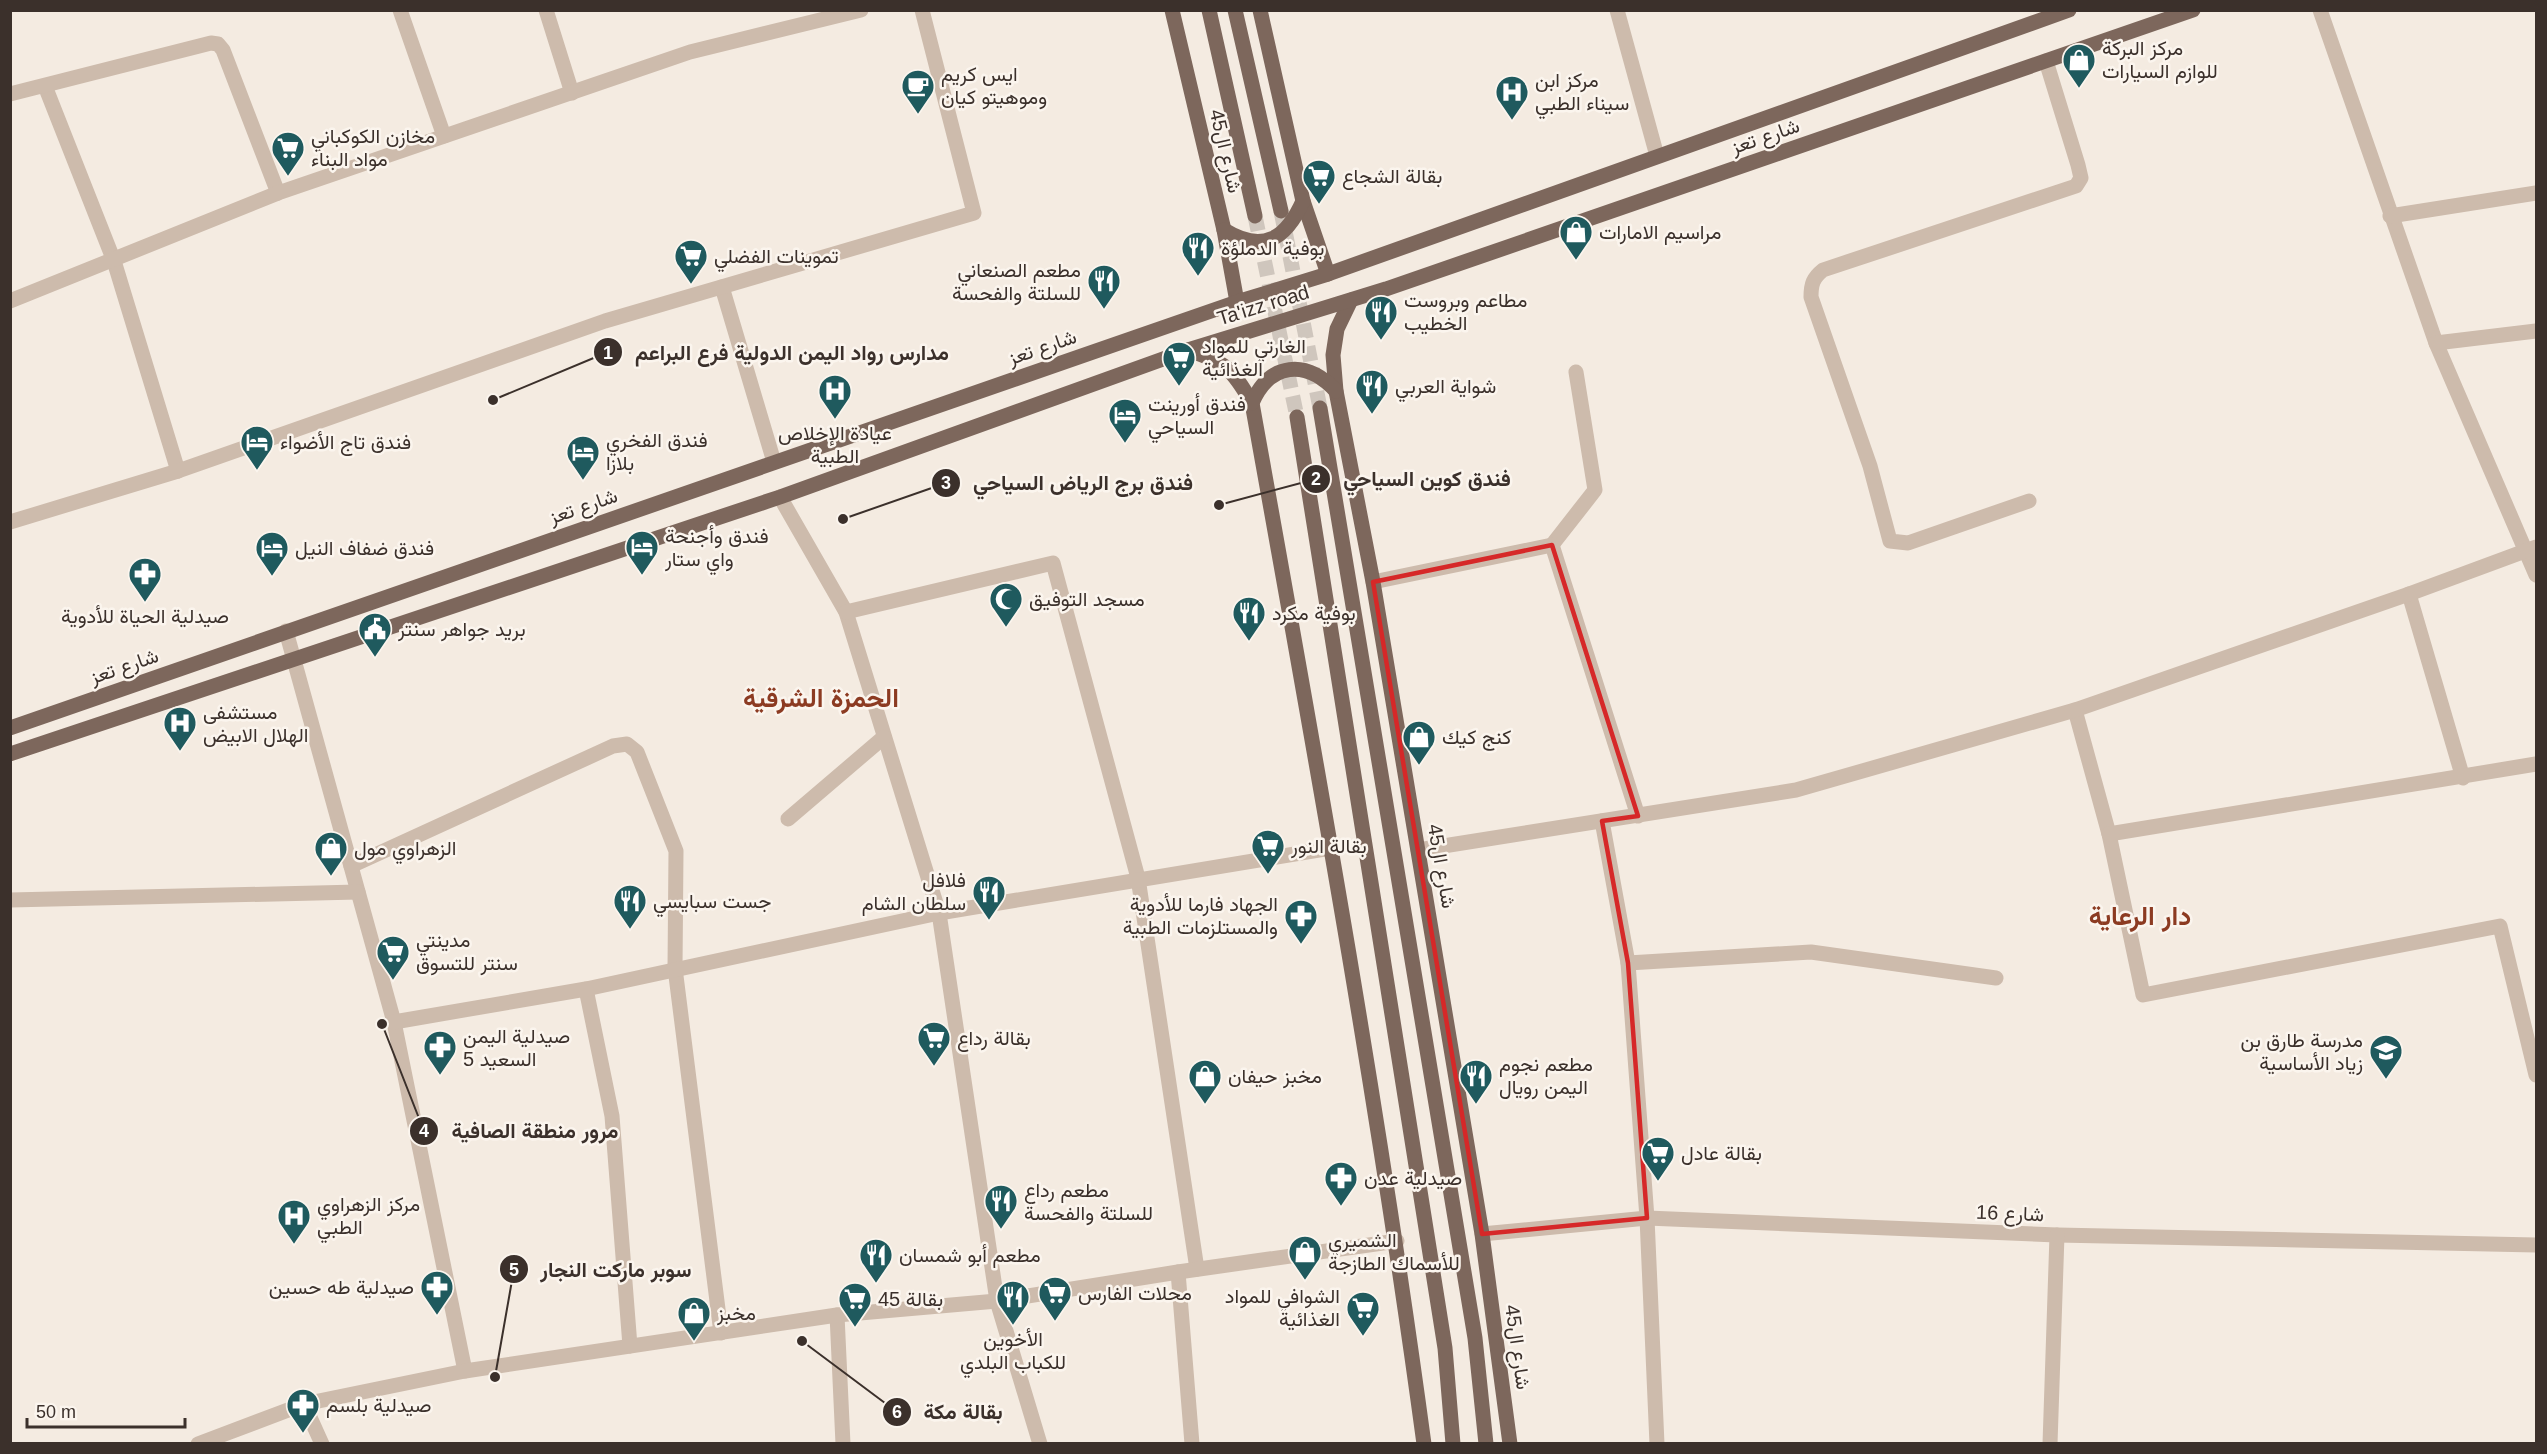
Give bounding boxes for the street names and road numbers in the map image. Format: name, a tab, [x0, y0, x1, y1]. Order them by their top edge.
street label: شارع ال45	[1203, 107, 1246, 196]
street label: شارع تعز	[1727, 114, 1803, 161]
street label: Ta'izz road	[1214, 281, 1312, 329]
street label: شارع تعز	[1004, 325, 1080, 372]
street label: شارع تعز	[545, 484, 621, 531]
street label: شارع تعز	[86, 644, 162, 691]
street label: شارع ال45	[1421, 822, 1460, 911]
street label: شارع 16	[1976, 1201, 2044, 1228]
street label: شارع ال45	[1498, 1303, 1535, 1391]

